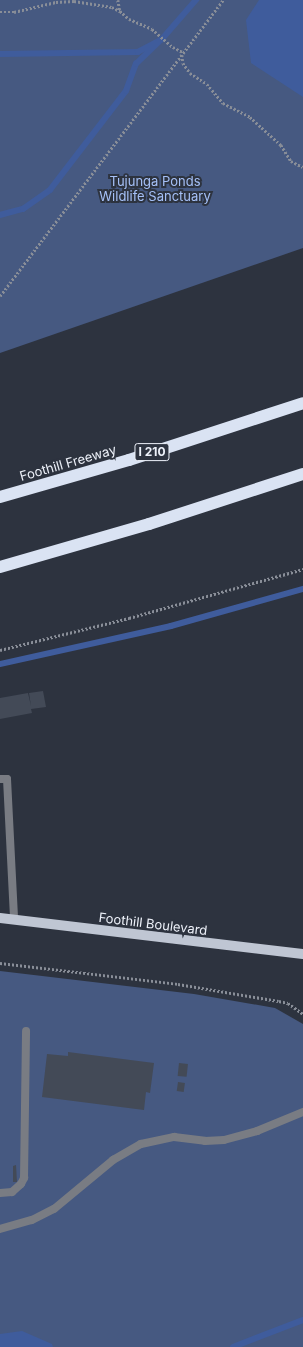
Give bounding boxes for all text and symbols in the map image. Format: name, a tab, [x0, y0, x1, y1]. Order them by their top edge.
park label: Tujunga Ponds Wildlife Sanctuary	[99, 174, 211, 205]
street label: Foothill Freeway	[18, 442, 118, 484]
road number: I 210	[134, 442, 170, 462]
street label: Foothill Boulevard	[98, 910, 208, 938]

